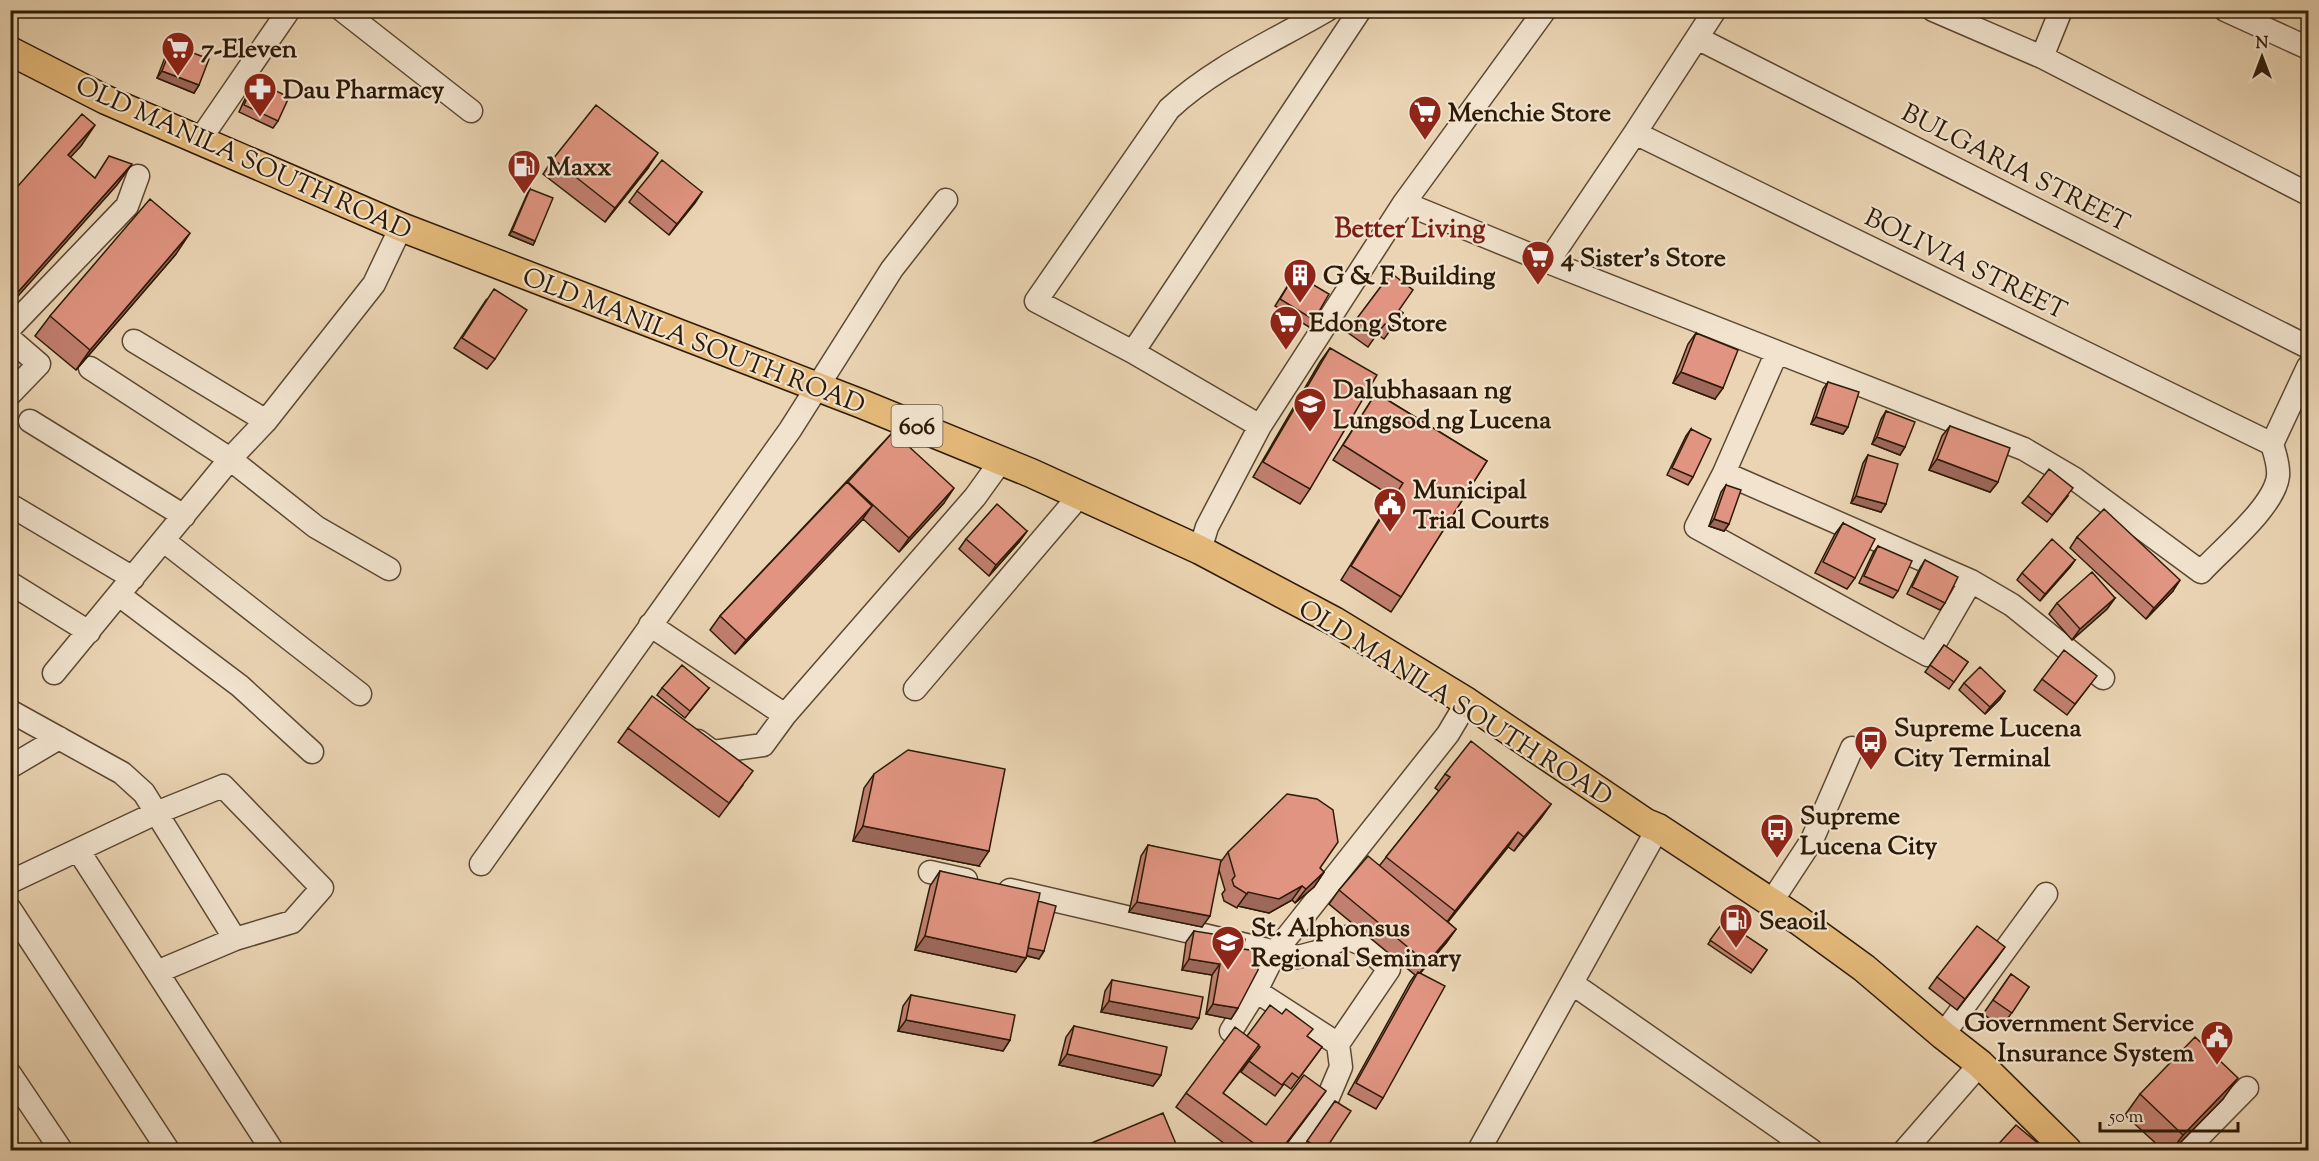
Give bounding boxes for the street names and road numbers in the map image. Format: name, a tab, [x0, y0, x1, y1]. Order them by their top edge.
street label: OLD MANILA SOUTH ROAD	[69, 68, 417, 250]
street label: BULGARIA STREET	[1894, 96, 2135, 243]
street label: BOLIVIA STREET	[1857, 200, 2072, 330]
street label: OLD MANILA SOUTH ROAD	[516, 260, 870, 425]
road number: 606	[892, 405, 942, 447]
street label: OLD MANILA SOUTH ROAD	[1290, 592, 1619, 816]

